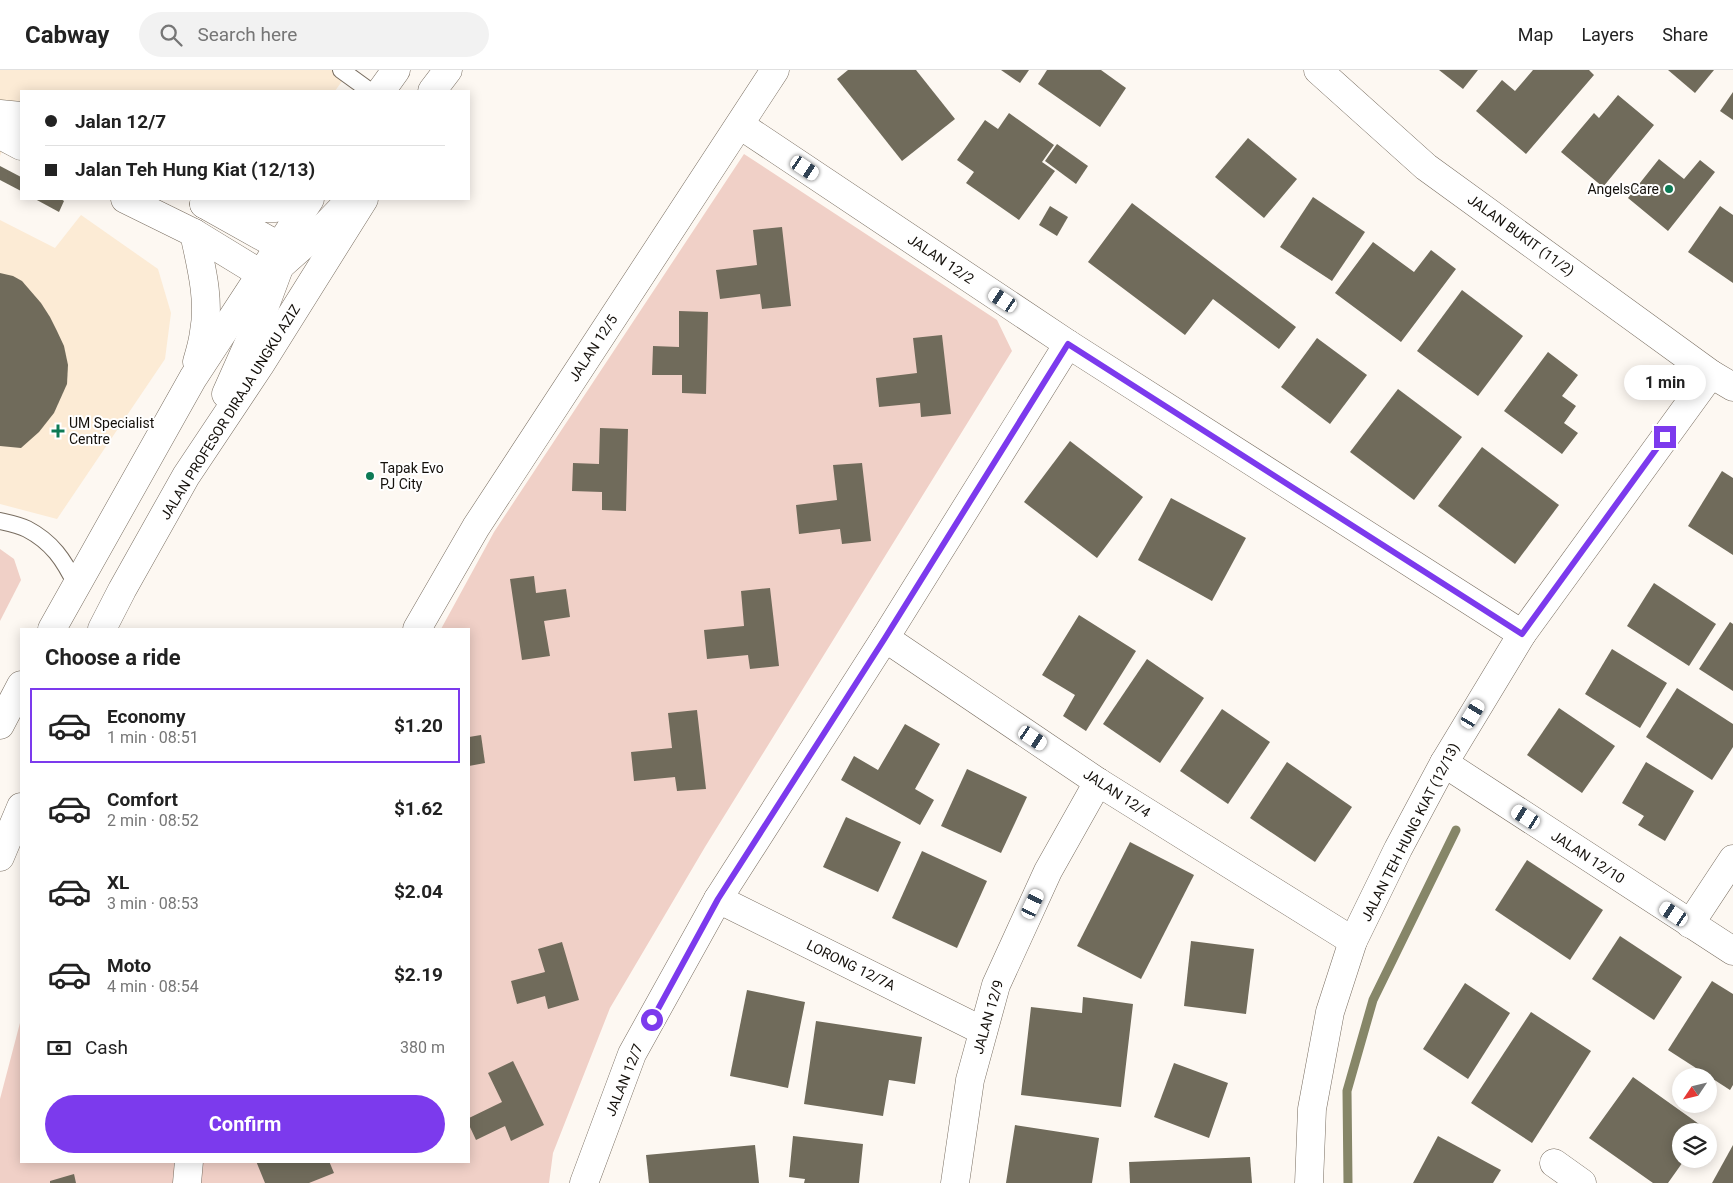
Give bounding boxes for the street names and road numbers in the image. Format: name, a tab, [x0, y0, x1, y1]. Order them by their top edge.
street label: JALAN BUKIT (11/2)	[1464, 191, 1577, 280]
street label: JALAN 12/2	[905, 231, 977, 287]
street label: JALAN PROFESOR DIRAJA UNGKU AZIZ	[157, 302, 303, 522]
street label: JALAN 12/5	[565, 312, 621, 384]
street label: JALAN TEH HUNG KIAT (12/13)	[1358, 740, 1463, 924]
street label: JALAN 12/4	[1081, 765, 1153, 821]
street label: JALAN 12/10	[1548, 827, 1628, 887]
street label: LORONG 12/7A	[804, 937, 898, 993]
street label: JALAN 12/9	[970, 978, 1006, 1056]
street label: JALAN 12/7	[602, 1041, 646, 1118]

